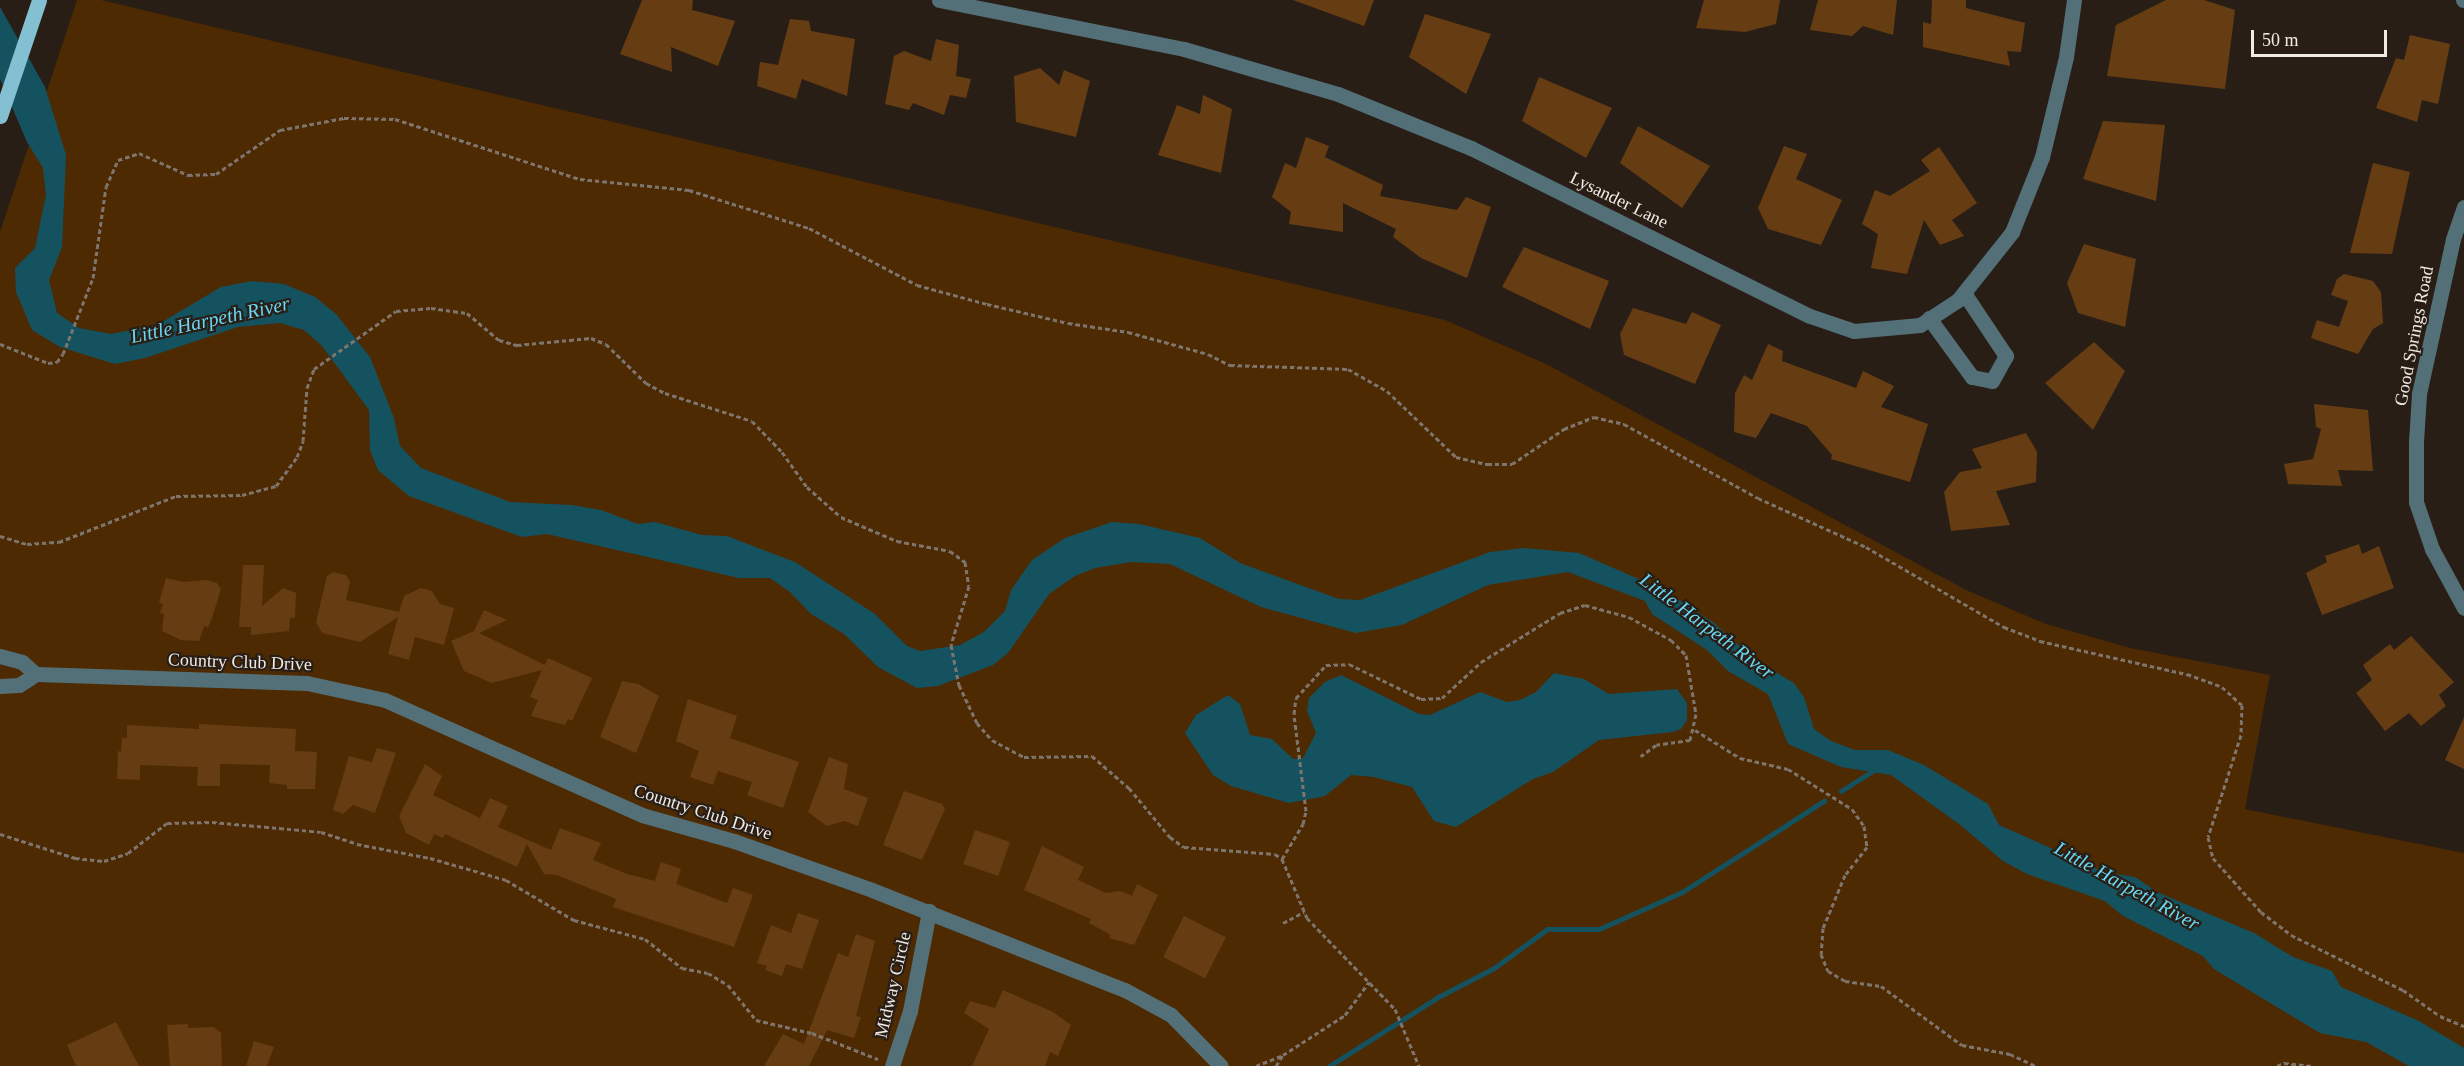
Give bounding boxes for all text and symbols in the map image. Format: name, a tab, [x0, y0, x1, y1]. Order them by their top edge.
scale bar	[2254, 18, 2390, 56]
text: 50 m	[2262, 30, 2299, 50]
street label: Lysander Lane	[1566, 167, 1672, 233]
street label: Good Springs Road	[2390, 264, 2438, 408]
water label: Little Harpeth River	[128, 291, 292, 349]
water label: Little Harpeth River	[1635, 568, 1779, 684]
street label: Country Club Drive	[168, 649, 312, 675]
street label: Country Club Drive	[631, 779, 775, 845]
water label: Little Harpeth River	[2050, 836, 2204, 936]
street label: Midway Circle	[870, 930, 916, 1040]

